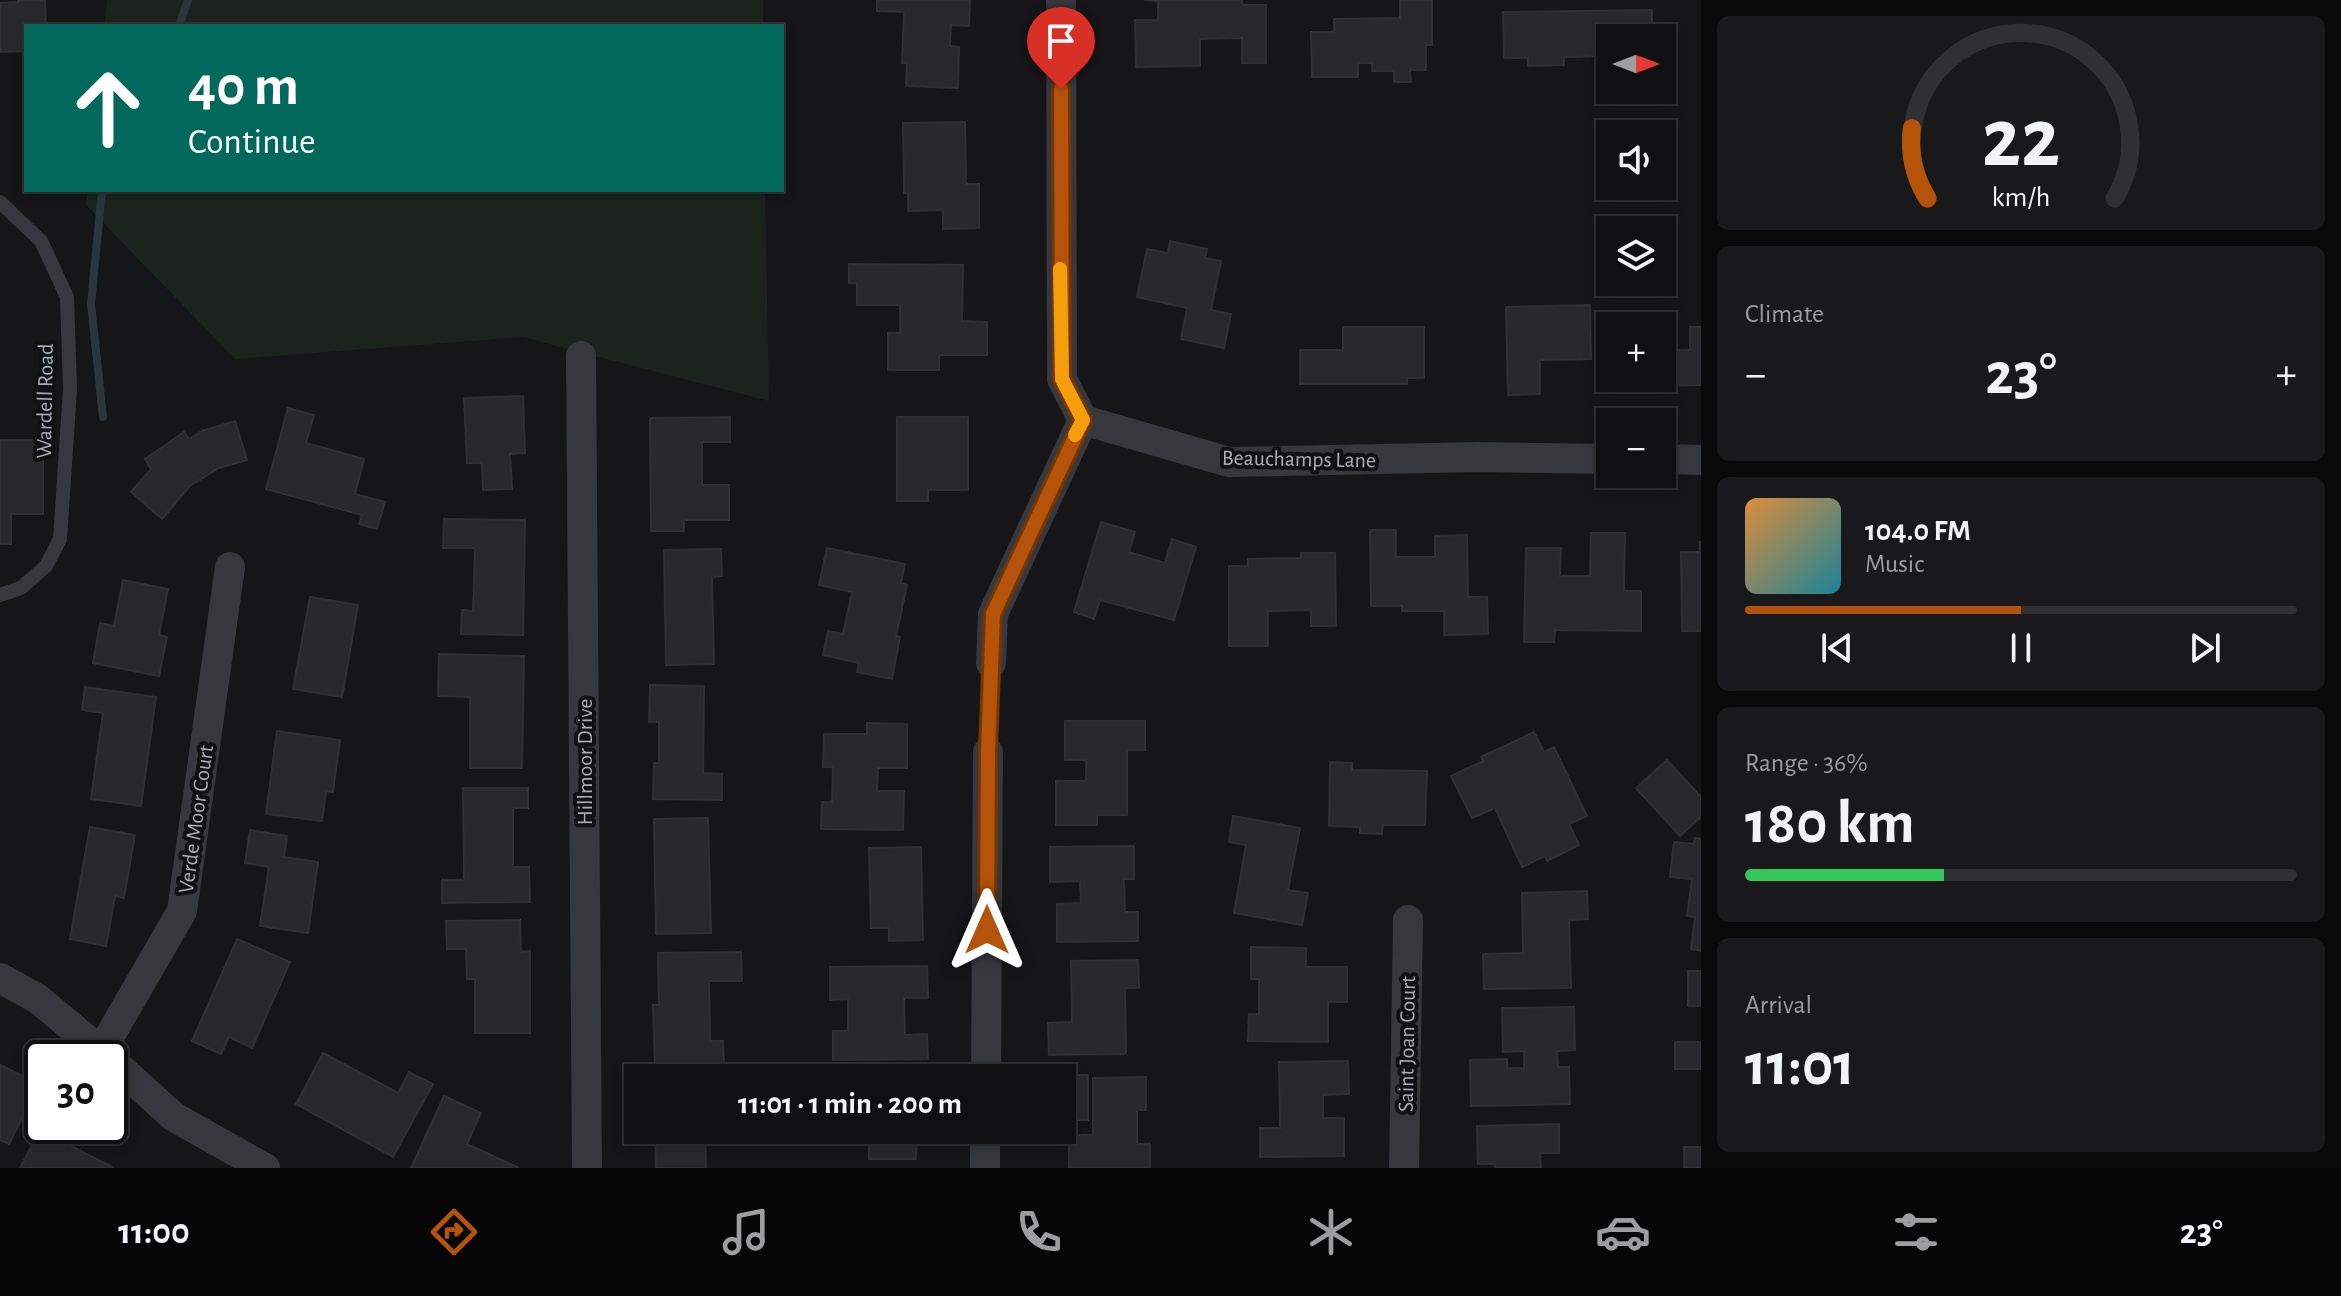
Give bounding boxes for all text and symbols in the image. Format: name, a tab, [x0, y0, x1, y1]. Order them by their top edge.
pin	[1027, 7, 1095, 89]
icon: arrive	[1039, 19, 1083, 63]
north arrow	[1596, 24, 1676, 104]
map controls	[1596, 24, 1676, 488]
icon: ahead	[56, 56, 160, 160]
text: 40 m	[188, 59, 299, 115]
text: 22	[1982, 98, 2060, 182]
button: sound	[1596, 120, 1676, 200]
text: Continue	[188, 124, 316, 160]
text: km/h	[1992, 183, 2050, 212]
button: layers	[1596, 216, 1676, 296]
text: Climate	[1745, 301, 1824, 327]
button: +	[1596, 312, 1676, 392]
street label: Wardell Road	[33, 343, 57, 459]
text: 23°	[1985, 345, 2057, 405]
text: −	[1745, 353, 1766, 397]
text: +	[2276, 353, 2297, 397]
button: −	[1596, 408, 1676, 488]
street label: Beauchamps Lane	[1222, 447, 1376, 471]
text: 104.0 FM	[1865, 516, 1971, 546]
text: Music	[1865, 551, 1924, 577]
icon: previous	[1815, 626, 1859, 670]
icon: pause	[1999, 626, 2043, 670]
icon: next	[2183, 626, 2227, 670]
street label: Hillmoor Drive	[574, 699, 596, 825]
street label: Verde Moor Court	[175, 743, 217, 895]
text: Range · 36%	[1745, 750, 1868, 776]
text: 180 km	[1745, 794, 1915, 854]
position arrow	[945, 888, 1029, 972]
street label: Saint Joan Court	[1395, 976, 1419, 1112]
text: Arrival	[1745, 992, 1812, 1018]
text: 11:01	[1745, 1036, 1855, 1096]
speed limit sign: 30	[24, 1040, 128, 1144]
text: 11:01 · 1 min · 200 m	[738, 1089, 962, 1119]
icon: directions	[426, 1204, 482, 1260]
icon: music	[718, 1204, 774, 1260]
icon: phone	[1011, 1204, 1067, 1260]
icon: climate	[1303, 1204, 1359, 1260]
icon: car	[1595, 1204, 1651, 1260]
icon: filters	[1888, 1204, 1944, 1260]
text: 11:00	[118, 1214, 190, 1250]
text: 23°	[2180, 1214, 2223, 1250]

